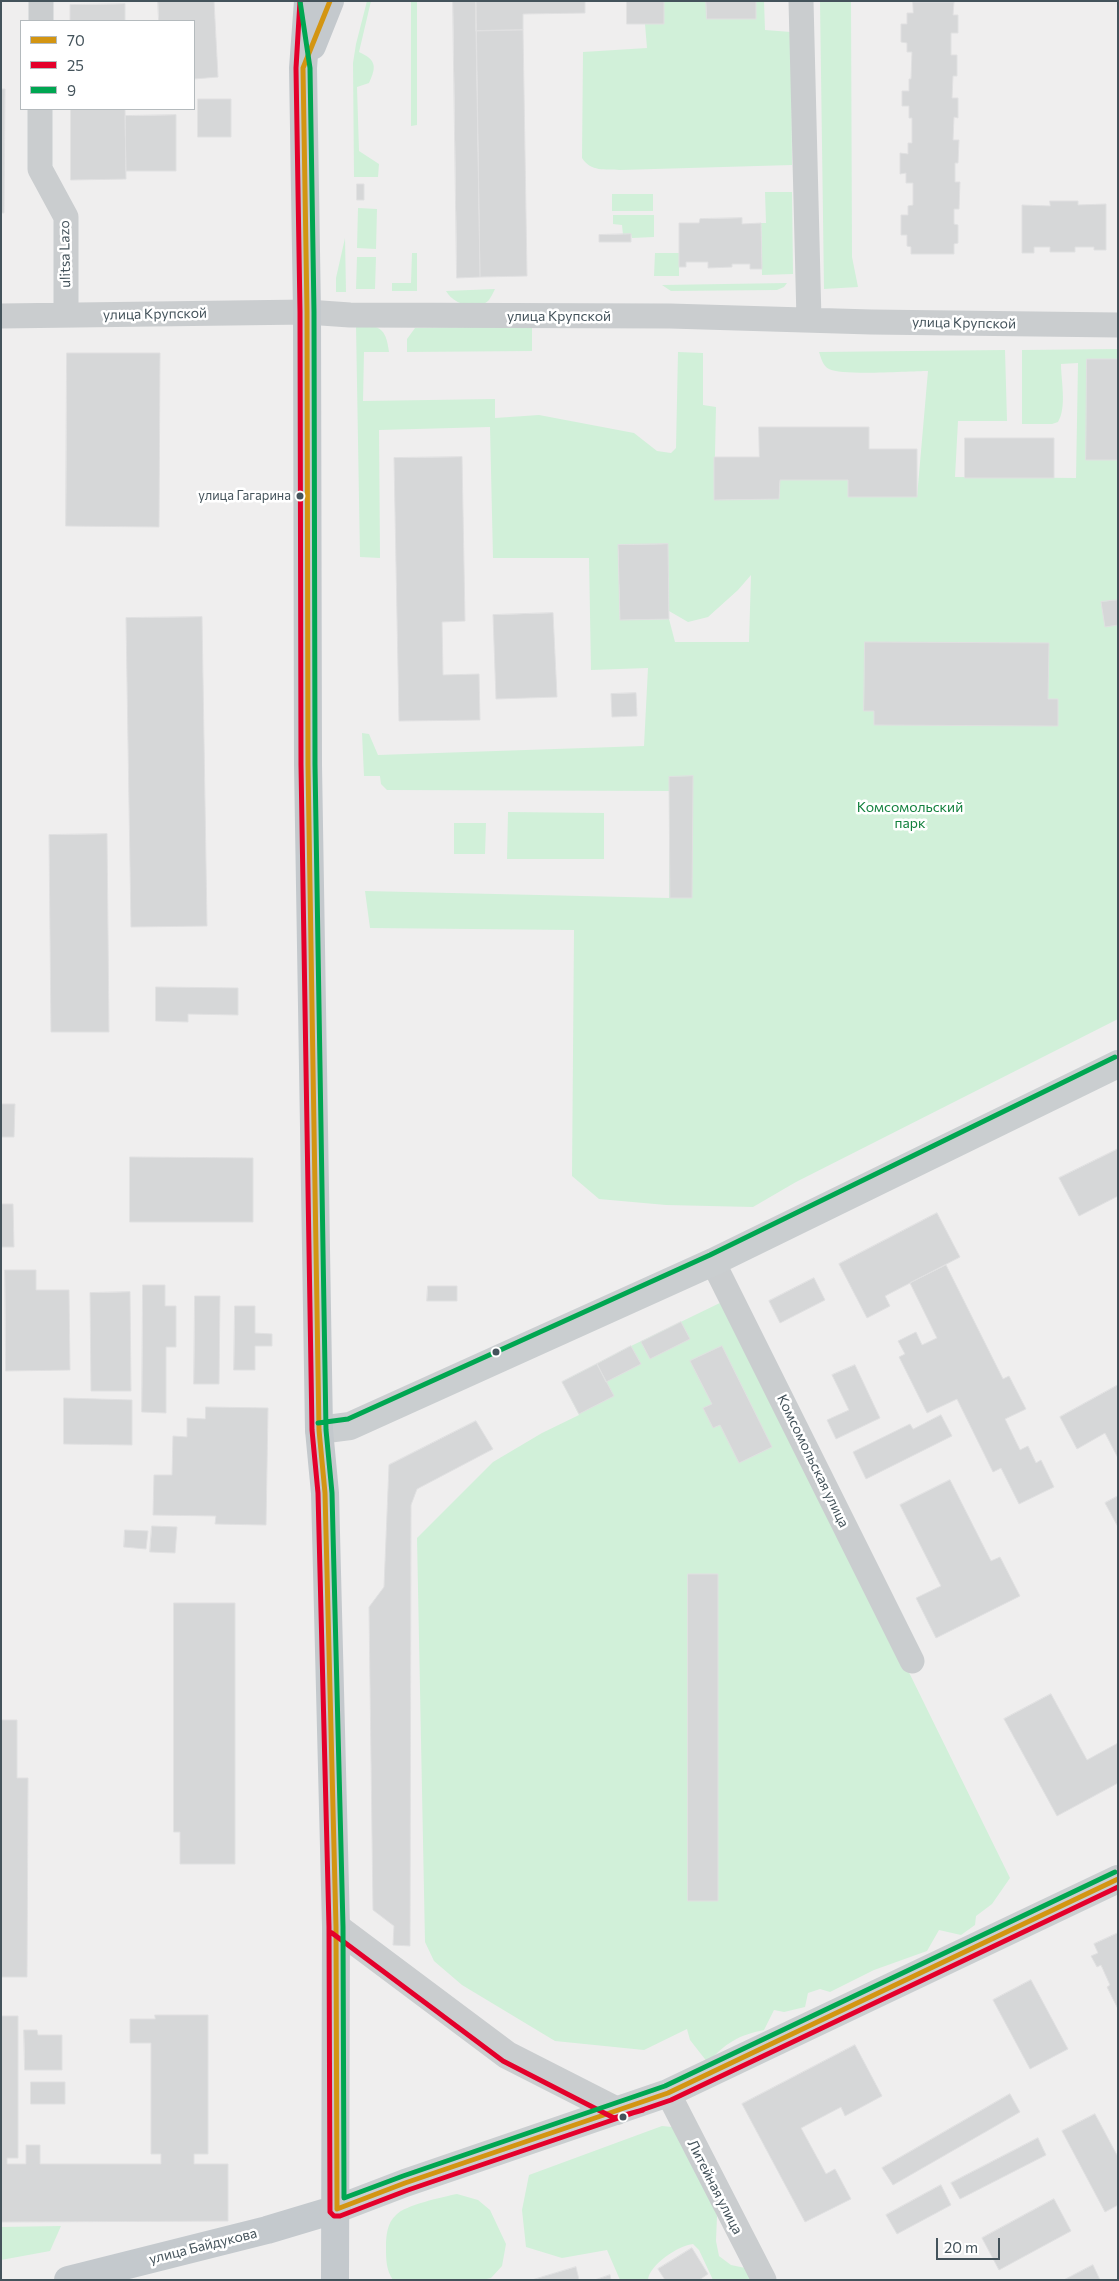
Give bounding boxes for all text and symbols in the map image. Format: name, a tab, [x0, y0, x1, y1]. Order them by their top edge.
legend	[20, 20, 195, 110]
text: 70	[67, 31, 85, 49]
text: 25	[67, 56, 84, 74]
text: 9	[67, 81, 76, 99]
street label: ulitsa Lazo	[56, 220, 74, 288]
street label: улица Крупской	[103, 305, 207, 323]
street label: улица Крупской	[507, 308, 611, 324]
street label: улица Крупской	[912, 314, 1016, 332]
place label: улица Гагарина	[198, 488, 291, 504]
marker: улица Гагарина	[295, 491, 305, 501]
park label: Комсомольский парк	[857, 799, 963, 832]
unlabelled marker	[491, 1347, 501, 1357]
street label: Комсомольская улица	[773, 1392, 853, 1530]
unlabelled marker	[618, 2112, 628, 2122]
street label: Литейная улица	[684, 2137, 746, 2237]
street label: улица Байдукова	[147, 2224, 259, 2268]
scale bar	[939, 2228, 1003, 2260]
text: 20 m	[944, 2238, 978, 2256]

